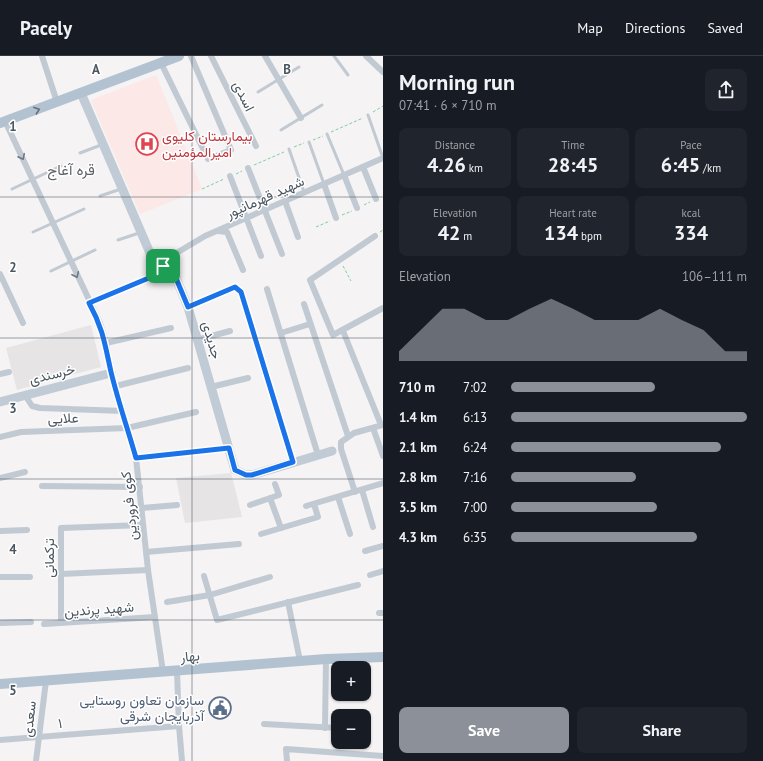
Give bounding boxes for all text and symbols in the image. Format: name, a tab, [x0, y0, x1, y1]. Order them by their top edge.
text: Pacely	[20, 16, 72, 40]
text: Map	[577, 19, 603, 37]
text: Directions	[625, 19, 685, 37]
text: Saved	[707, 19, 743, 37]
text: A	[92, 61, 100, 78]
text: B	[283, 61, 291, 78]
text: Morning run	[399, 68, 515, 96]
button: share	[705, 69, 747, 111]
street label: اسدی	[229, 78, 259, 114]
text: 07:41 · 6 × 710 m	[399, 97, 496, 114]
one-way arrow	[33, 106, 40, 114]
text: 1	[9, 118, 17, 135]
place label: بیمارستان کلیوی امیرالمؤمنین	[162, 127, 252, 161]
hospital icon: بیمارستان کلیوی امیرالمؤمنین	[134, 131, 160, 157]
text: Distance	[435, 138, 475, 152]
text: Time	[561, 138, 585, 152]
text: Pace	[680, 138, 702, 152]
one-way arrow	[17, 152, 25, 160]
text: 4.26	[427, 152, 466, 178]
text: 28:45	[548, 152, 598, 178]
text: 6:45	[661, 152, 700, 178]
district label: قره آغاج	[47, 160, 95, 181]
text: km	[466, 161, 483, 175]
text: /km	[700, 161, 721, 175]
street label: شهید قهرمانپور	[222, 172, 307, 224]
text: Elevation	[433, 206, 477, 220]
text: Heart rate	[549, 206, 597, 220]
text: kcal	[682, 206, 700, 220]
text: 42	[438, 220, 460, 246]
text: 134	[544, 220, 578, 246]
text: 334	[674, 220, 708, 246]
text: m	[460, 229, 472, 243]
text: bpm	[578, 229, 602, 243]
pin	[146, 249, 180, 283]
icon: arrive	[152, 255, 174, 277]
text: 2	[9, 259, 17, 276]
text: Elevation	[399, 268, 451, 285]
text: 106–111 m	[682, 268, 747, 285]
one-way arrow	[71, 270, 79, 278]
street label: جدیدی	[198, 319, 226, 361]
street label: خرسندی	[27, 360, 77, 388]
text: 710 m	[399, 379, 435, 396]
text: 7:02	[463, 379, 487, 396]
text: 3	[9, 400, 17, 417]
street label: علایی	[47, 408, 79, 428]
text: 1.4 km	[399, 409, 437, 426]
text: 6:13	[463, 409, 487, 426]
text: 2.1 km	[399, 439, 437, 456]
text: 6:24	[463, 439, 487, 456]
text: 2.8 km	[399, 469, 437, 486]
text: 7:16	[463, 469, 487, 486]
street label: کوی فروردین	[116, 471, 142, 541]
text: 3.5 km	[399, 499, 437, 516]
text: 7:00	[463, 499, 487, 516]
text: 4.3 km	[399, 529, 437, 546]
text: 6:35	[463, 529, 487, 546]
street label: ترکمانی	[40, 538, 58, 578]
text: 4	[9, 541, 17, 558]
street label: شهید پرندین	[63, 598, 135, 621]
street label: بهار	[178, 646, 201, 666]
map controls	[331, 661, 371, 749]
button: +	[331, 661, 371, 701]
text: 5	[9, 682, 17, 699]
place label: سازمان تعاون روستایی آذربایجان شرقی	[80, 691, 206, 725]
public building icon: سازمان تعاون روستایی آذربایجان شرقی	[207, 695, 233, 721]
street label: سعدی	[18, 700, 40, 738]
button: Save	[399, 707, 569, 753]
button: Share	[577, 707, 747, 753]
button: −	[331, 709, 371, 749]
street label: ۱	[57, 714, 63, 732]

